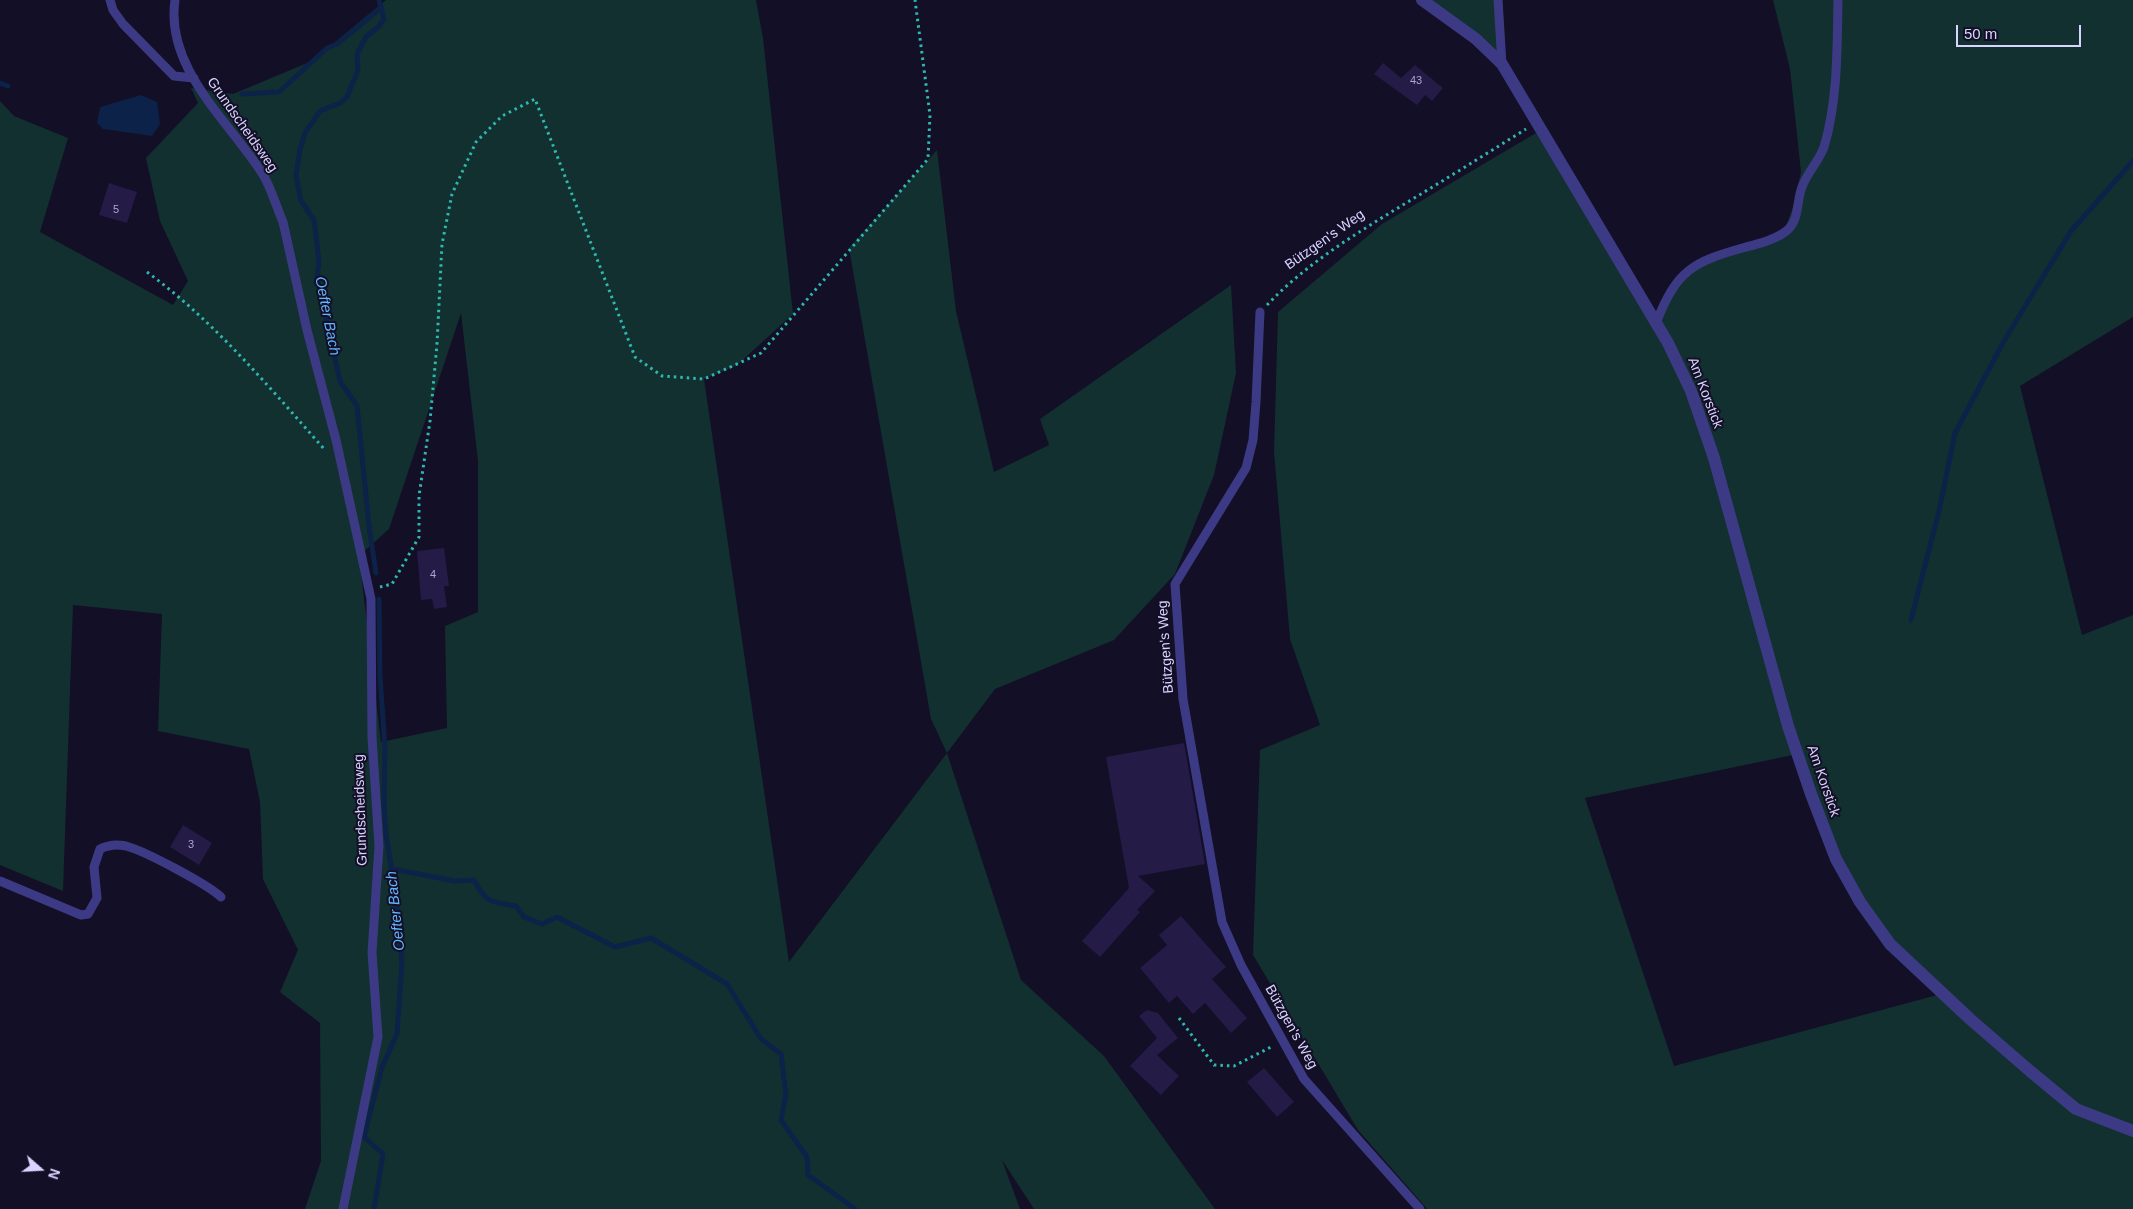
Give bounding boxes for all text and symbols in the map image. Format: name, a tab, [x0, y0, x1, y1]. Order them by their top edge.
scale bar	[1958, 15, 2083, 47]
text: 50 m	[1964, 25, 1997, 42]
street label: Grundscheidsweg	[203, 74, 281, 176]
house number: 43	[1410, 74, 1422, 88]
house number: 5	[113, 203, 119, 217]
street label: Bützgen's Weg	[1282, 206, 1368, 274]
water label: Oefter Bach	[311, 275, 343, 357]
street label: Am Korstick	[1684, 355, 1726, 431]
house number: 4	[430, 568, 436, 582]
street label: Bützgen's Weg	[1154, 600, 1178, 694]
street label: Am Korstick	[1803, 743, 1843, 819]
street label: Grundscheidsweg	[351, 754, 371, 866]
house number: 3	[188, 838, 194, 852]
water label: Oefter Bach	[383, 870, 409, 952]
street label: Bützgen's Weg	[1261, 982, 1321, 1072]
north arrow	[15, 1144, 65, 1194]
text: N	[45, 1166, 63, 1181]

